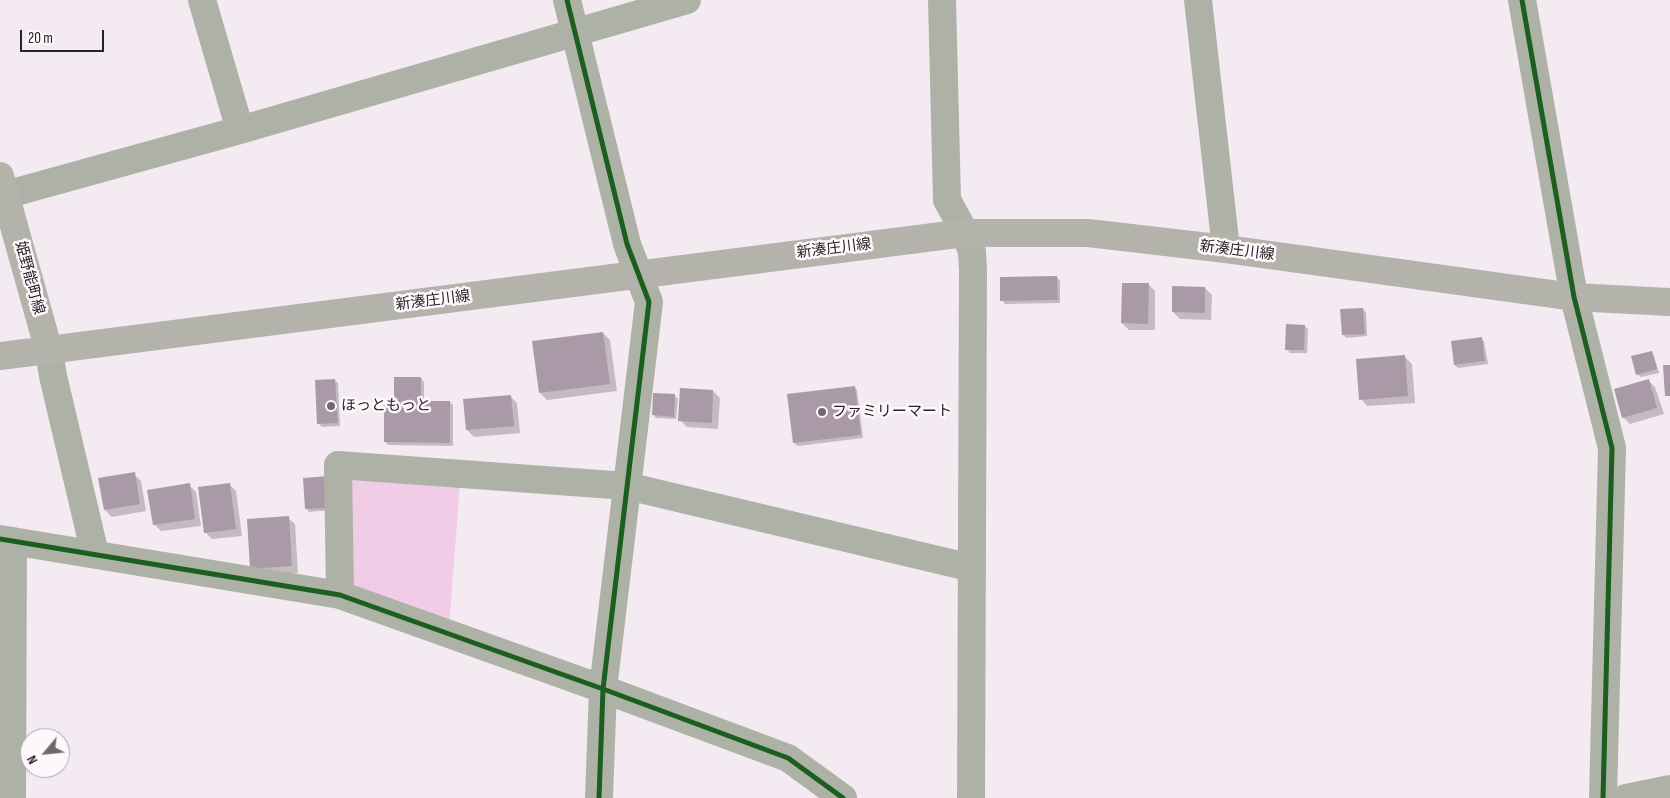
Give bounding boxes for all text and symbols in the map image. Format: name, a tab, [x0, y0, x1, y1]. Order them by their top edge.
scale bar	[22, 20, 106, 52]
text: 20 m	[28, 29, 53, 48]
street label: 新湊庄川線	[796, 235, 872, 263]
street label: 新湊庄川線	[1199, 237, 1275, 265]
street label: 姫野能町線	[11, 239, 47, 317]
street label: 新湊庄川線	[395, 287, 471, 315]
place label: ほっともっと	[341, 397, 431, 415]
marker: ほっともっと	[325, 400, 337, 412]
place label: ファミリーマート	[832, 403, 952, 421]
marker: ファミリーマート	[816, 406, 828, 418]
north arrow	[20, 728, 70, 778]
text: N	[23, 753, 41, 767]

